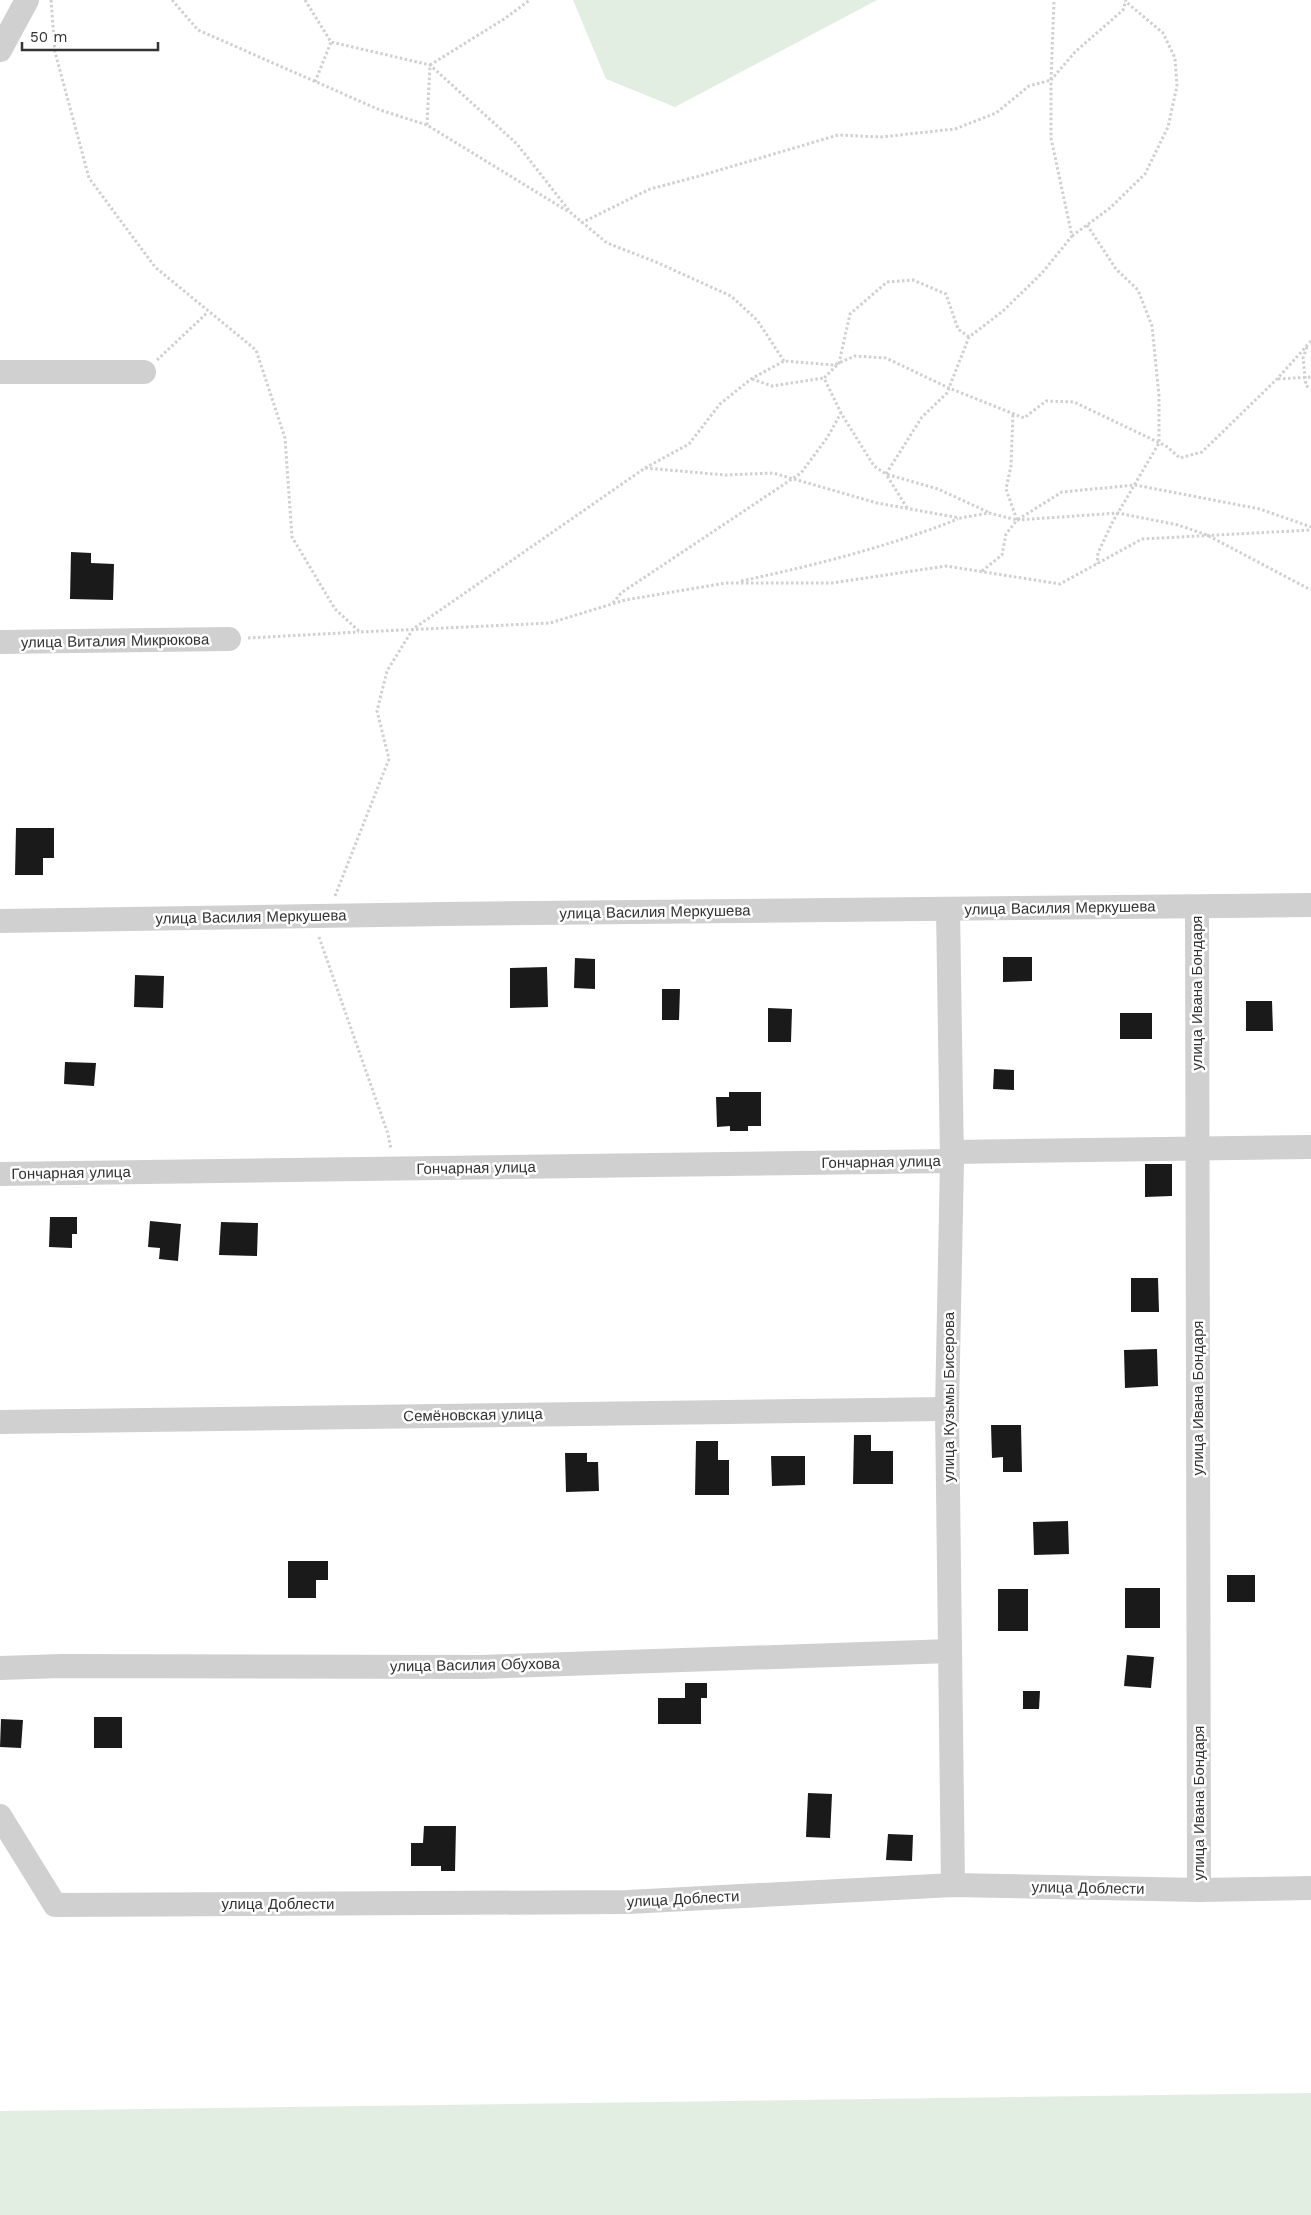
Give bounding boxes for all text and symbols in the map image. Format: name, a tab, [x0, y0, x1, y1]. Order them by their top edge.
scale bar	[22, 20, 159, 52]
text: 50 m	[30, 28, 67, 46]
street label: улица Виталия Микрюкова	[21, 630, 210, 652]
street label: улица Василия Меркушева	[964, 897, 1156, 919]
street label: улица Василия Меркушева	[559, 901, 751, 923]
street label: улица Василия Меркушева	[155, 906, 347, 928]
street label: улица Ивана Бондаря	[1188, 916, 1206, 1070]
street label: Гончарная улица	[821, 1152, 941, 1172]
street label: Гончарная улица	[416, 1158, 536, 1178]
street label: Гончарная улица	[11, 1163, 131, 1183]
street label: улица Кузьмы Бисерова	[940, 1311, 958, 1482]
street label: улица Ивана Бондаря	[1189, 1321, 1207, 1475]
street label: Семёновская улица	[403, 1405, 544, 1425]
street label: улица Василия Обухова	[390, 1655, 561, 1675]
street label: улица Ивана Бондаря	[1190, 1726, 1208, 1880]
street label: улица Доблести	[1031, 1878, 1145, 1898]
street label: улица Доблести	[626, 1887, 740, 1911]
street label: улица Доблести	[222, 1895, 334, 1913]

